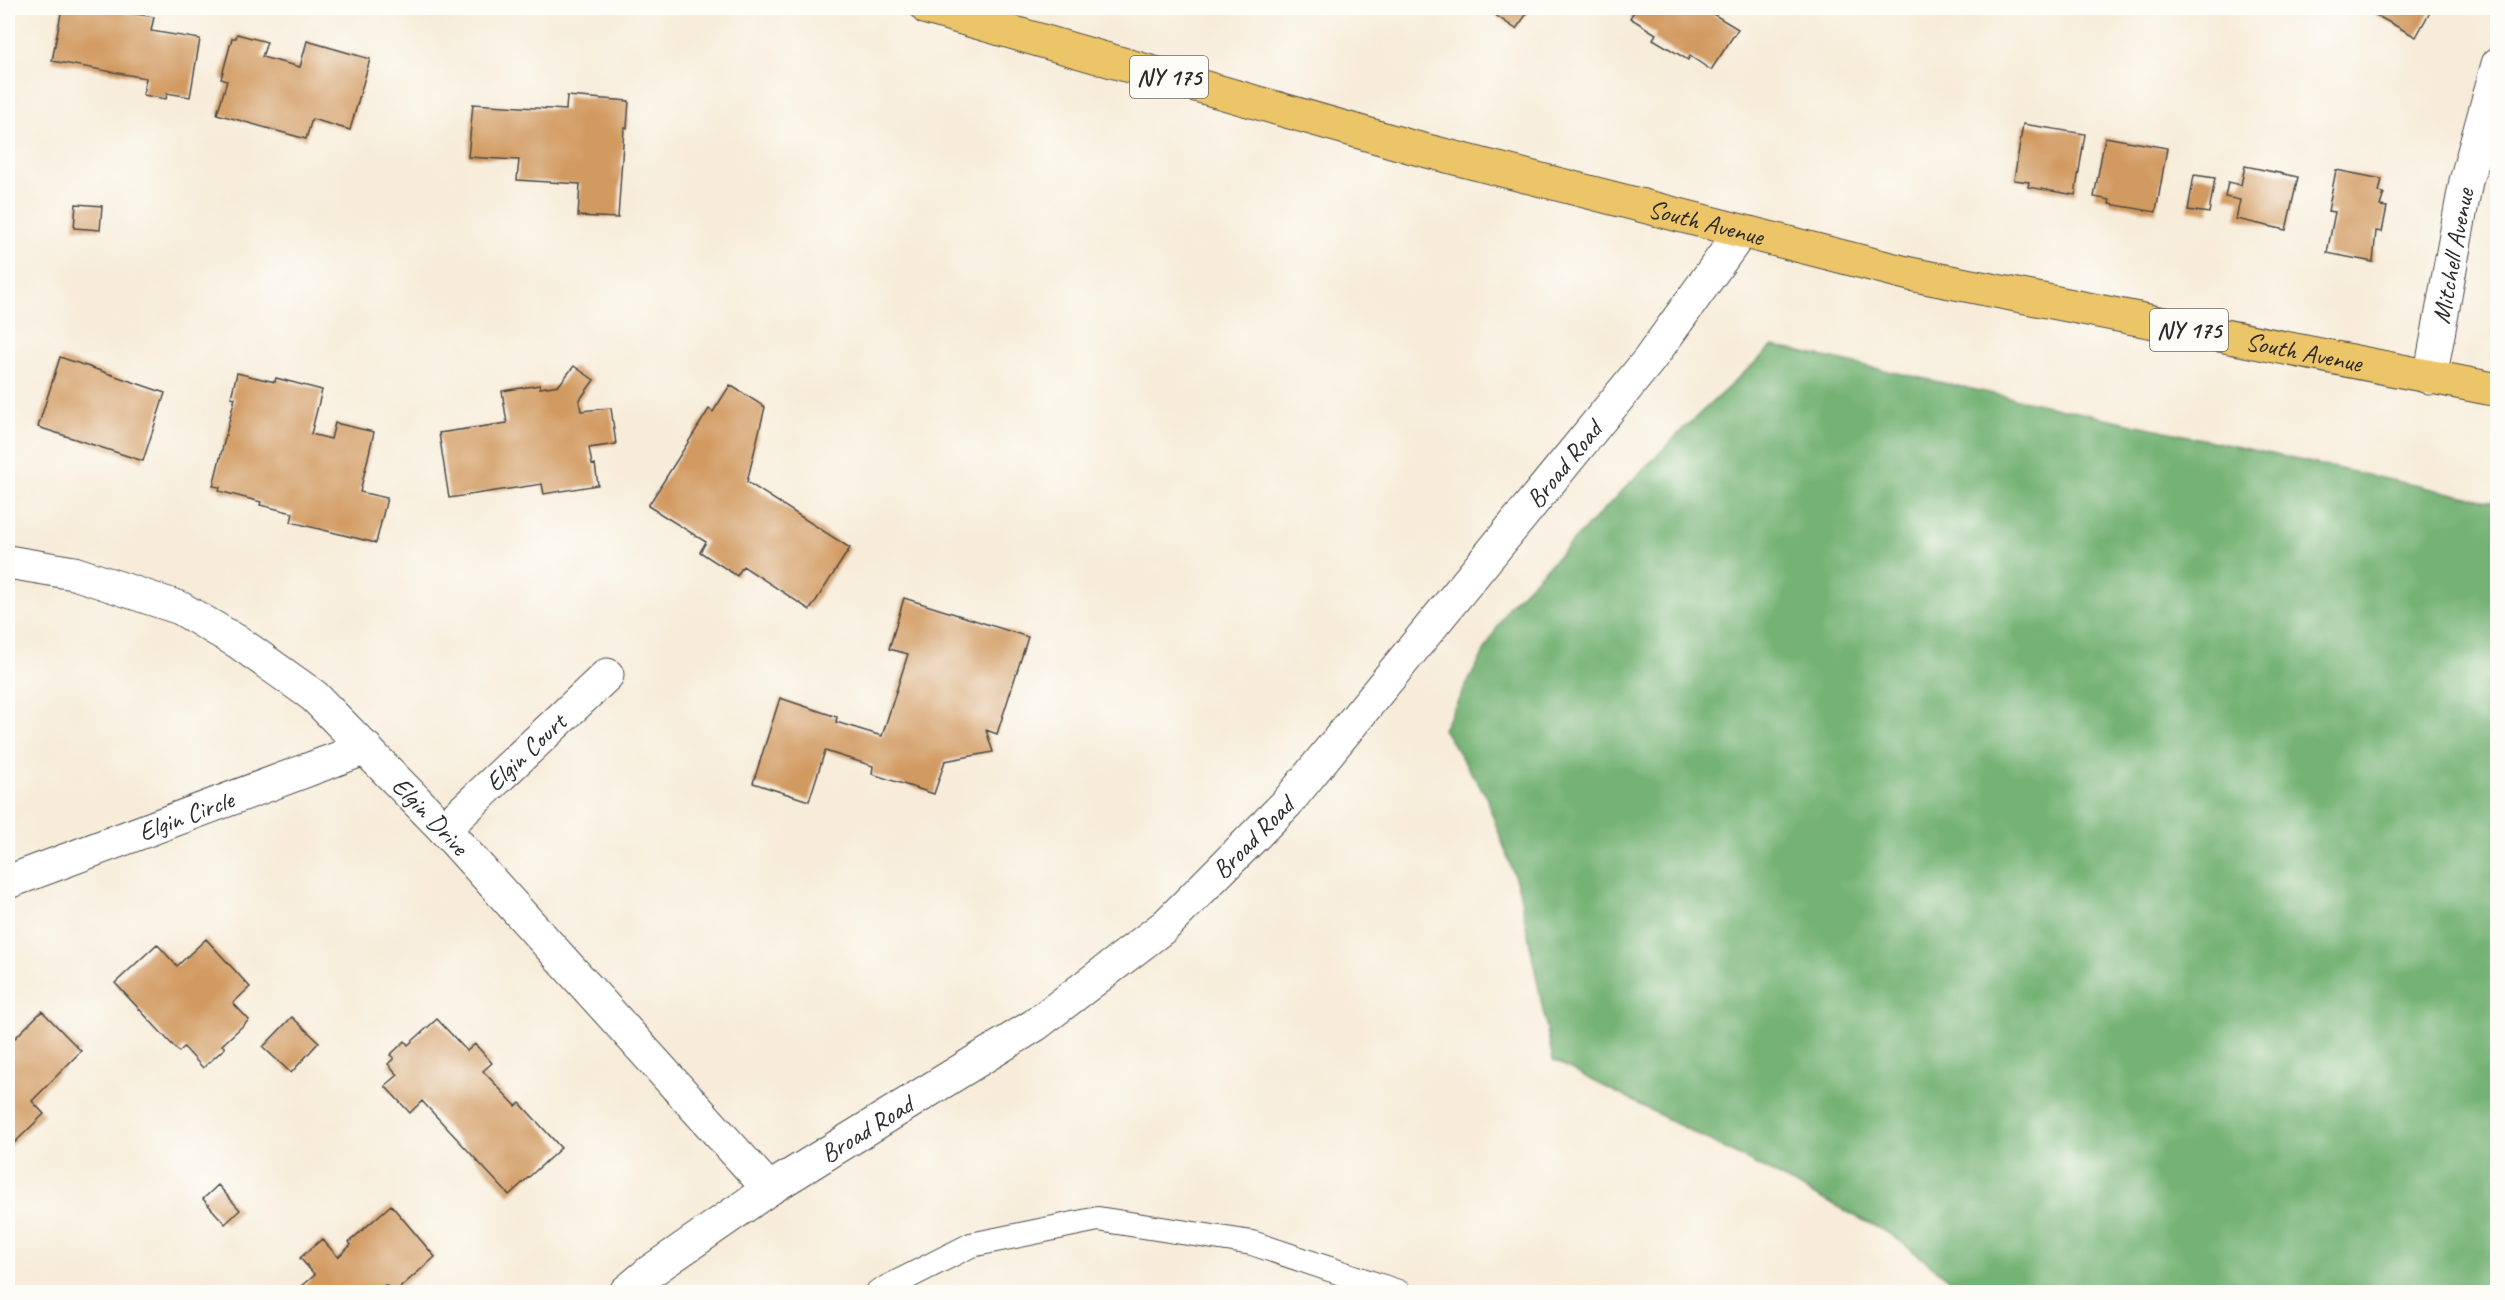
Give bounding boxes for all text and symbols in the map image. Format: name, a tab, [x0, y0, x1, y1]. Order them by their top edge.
road number: NY 175	[1130, 56, 1208, 98]
street label: Mitchell Avenue	[2424, 184, 2482, 326]
street label: South Avenue	[1645, 192, 1768, 253]
road number: NY 175	[2150, 309, 2228, 351]
street label: South Avenue	[2243, 325, 2366, 380]
street label: Broad Road	[1519, 411, 1612, 515]
street label: Elgin Court	[478, 705, 575, 799]
street label: Elgin Drive	[385, 770, 477, 863]
street label: Elgin Circle	[134, 783, 240, 849]
street label: Broad Road	[1205, 787, 1304, 886]
street label: Broad Road	[814, 1086, 922, 1170]

